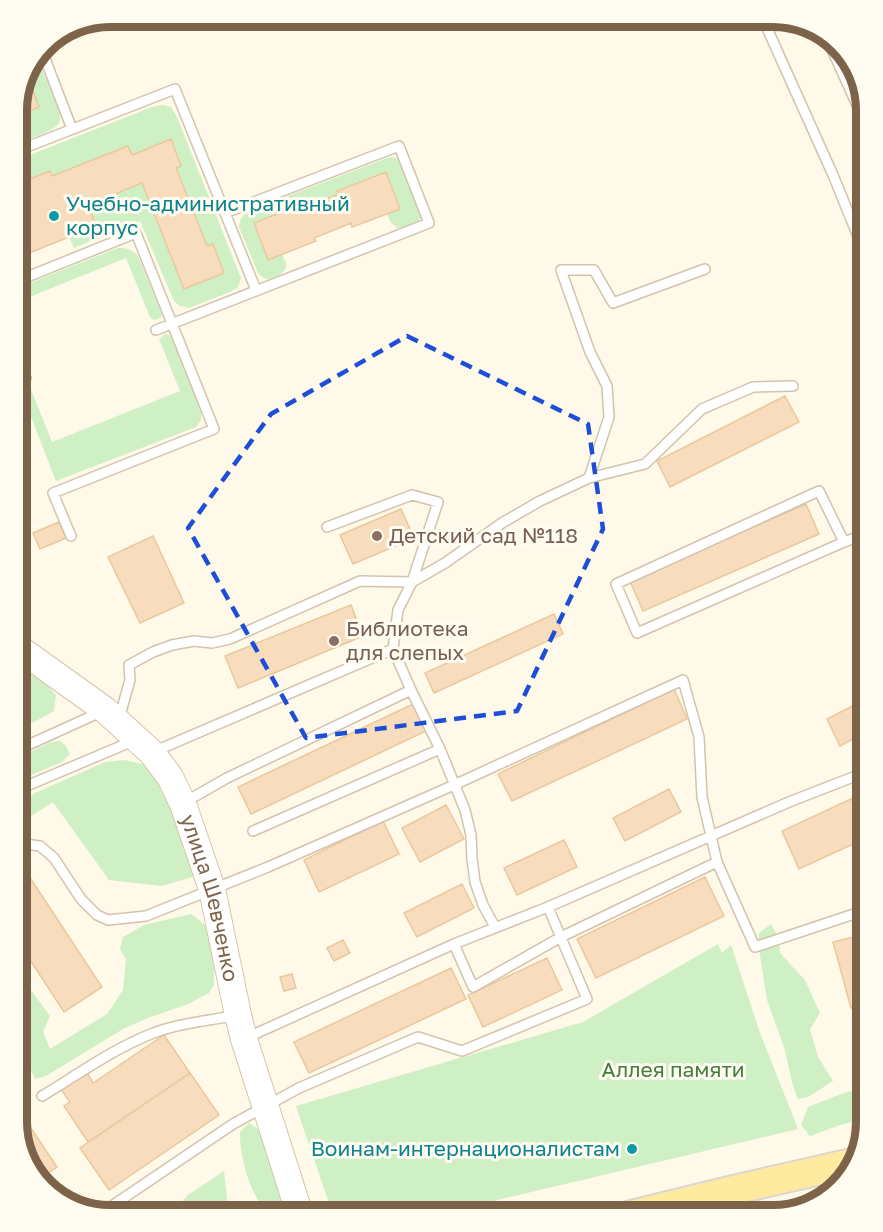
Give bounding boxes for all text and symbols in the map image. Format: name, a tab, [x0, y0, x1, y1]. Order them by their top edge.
place label: Учебно-административный корпус	[66, 190, 350, 240]
marker: Учебно-административный корпус	[47, 209, 61, 223]
place label: Детский сад №118	[389, 522, 578, 548]
marker: Детский сад №118	[370, 529, 384, 543]
place label: Библиотека для слепых	[346, 615, 469, 665]
marker: Библиотека для слепых	[327, 634, 341, 648]
street label: улица Шевченко	[176, 811, 245, 984]
park label: Аллея памяти	[601, 1056, 745, 1082]
place label: Воинам-интернационалистам	[311, 1135, 620, 1161]
marker: Воинам-интернационалистам	[625, 1142, 639, 1156]

